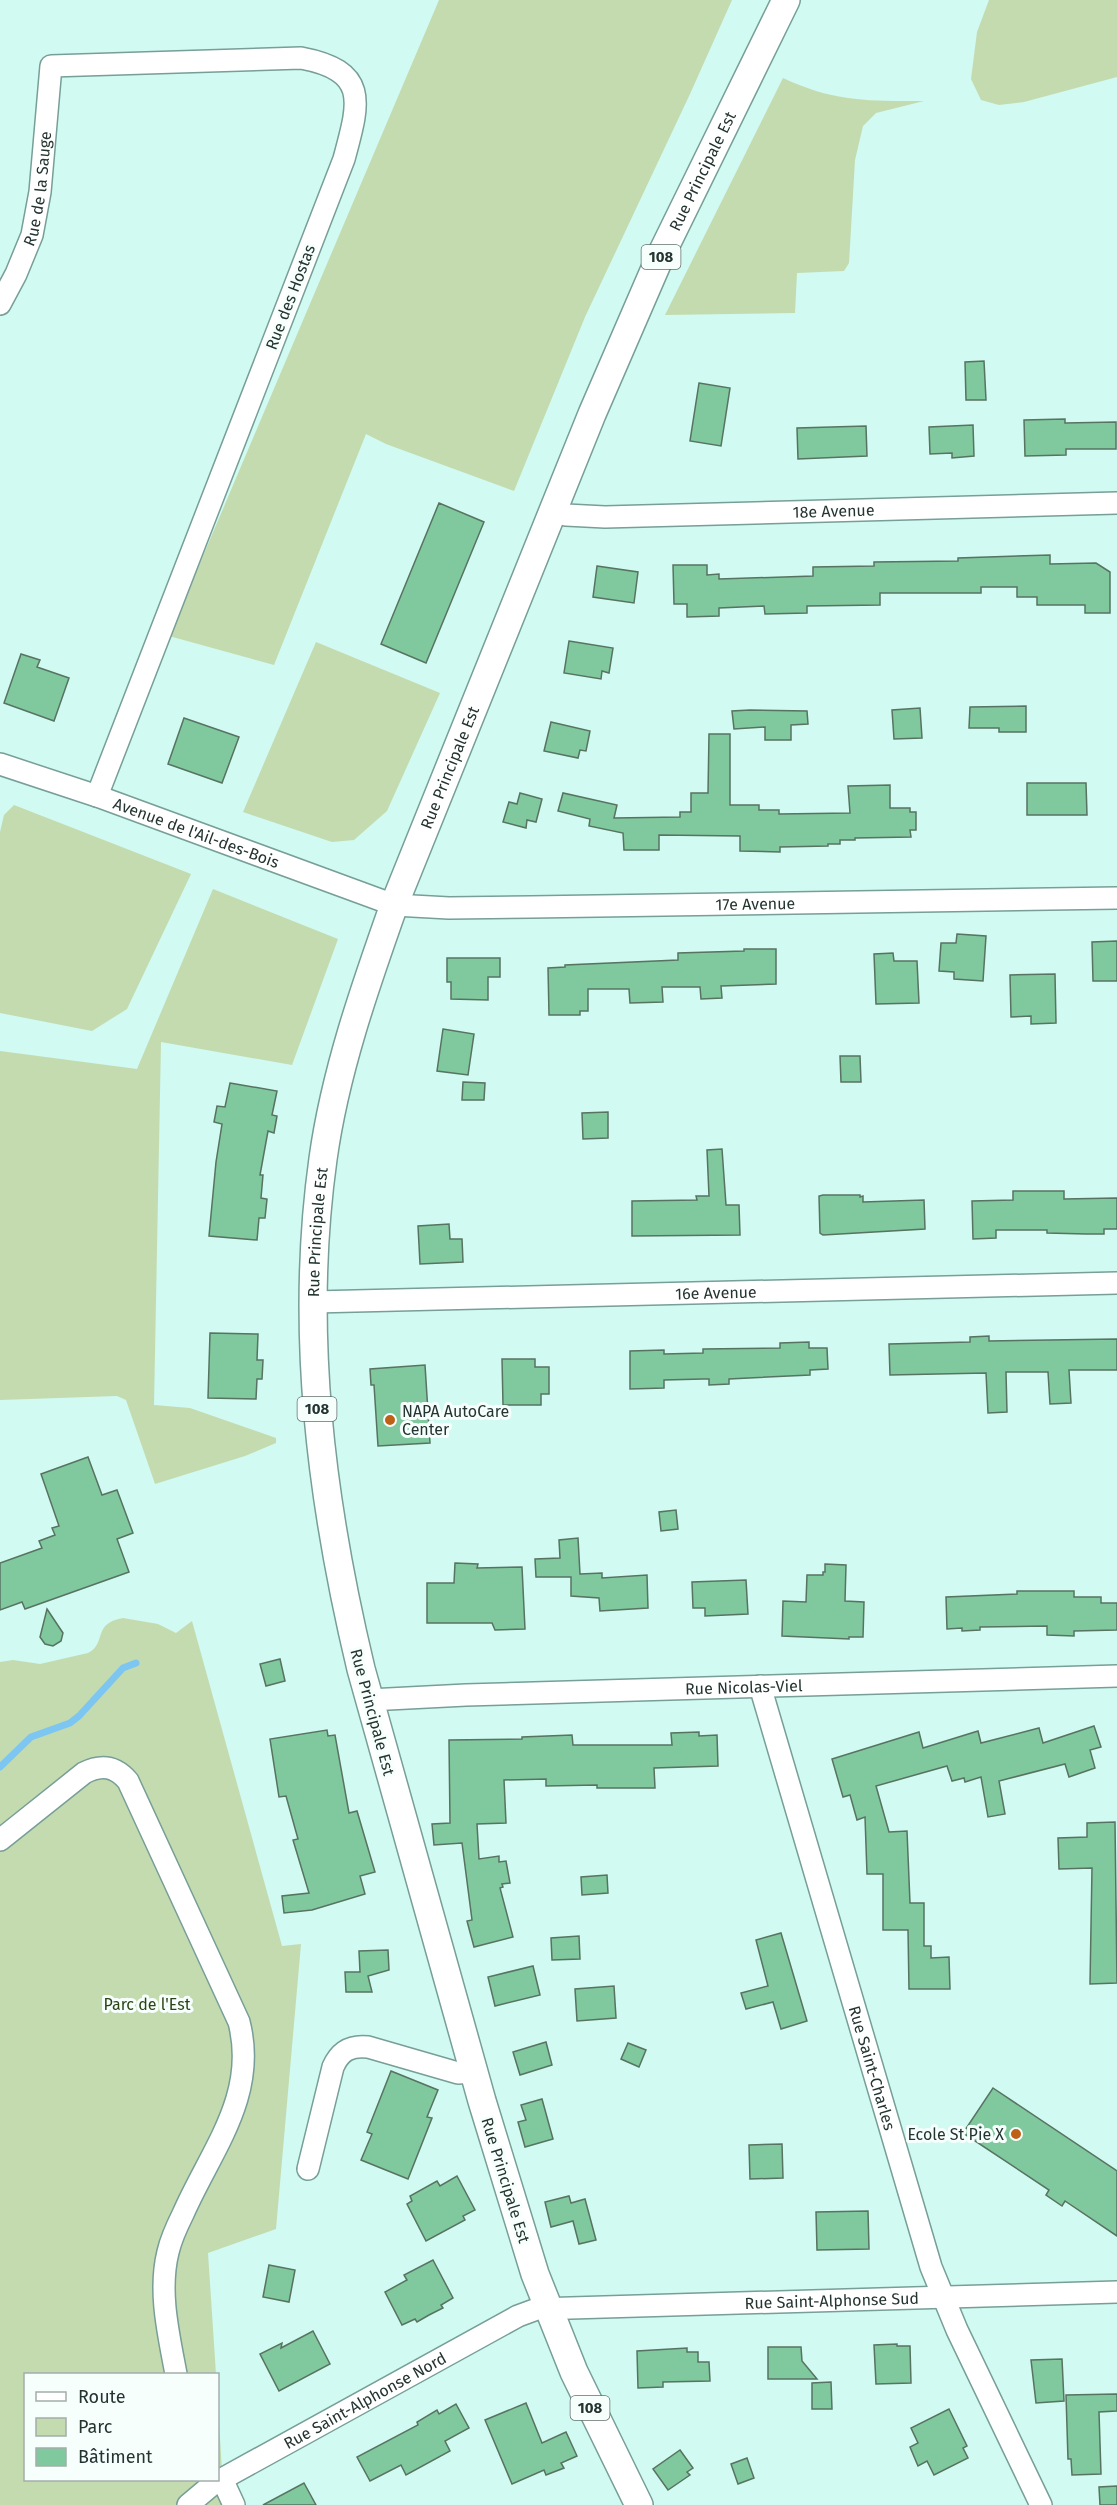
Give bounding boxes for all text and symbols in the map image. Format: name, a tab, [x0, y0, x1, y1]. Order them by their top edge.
street label: Rue Principale Est	[665, 108, 740, 234]
street label: Rue de la Sauge	[19, 130, 55, 249]
street label: Rue des Hostas	[262, 242, 319, 353]
road number: 108	[642, 245, 680, 269]
street label: 18e Avenue	[792, 501, 875, 522]
street label: Rue Principale Est	[417, 703, 483, 832]
street label: Avenue de l'Ail-des-Bois	[111, 794, 282, 872]
street label: 17e Avenue	[715, 894, 795, 914]
street label: Rue Principale Est	[304, 1166, 332, 1297]
street label: 16e Avenue	[675, 1283, 757, 1303]
road number: 108	[298, 1397, 336, 1421]
place label: NAPA AutoCare Center	[402, 1402, 509, 1439]
marker: NAPA AutoCare Center	[383, 1413, 397, 1427]
street label: Rue Principale Est	[346, 1647, 399, 1778]
street label: Rue Nicolas-Viel	[685, 1676, 803, 1699]
park label: Parc de l'Est	[104, 1995, 191, 2014]
street label: Rue Saint-Charles	[845, 2003, 899, 2132]
street label: Rue Principale Est	[477, 2115, 534, 2245]
place label: Ecole St Pie X	[907, 2125, 1004, 2144]
marker: Ecole St Pie X	[1009, 2127, 1023, 2141]
street label: Rue Saint-Alphonse Sud	[744, 2289, 919, 2313]
street label: Rue Saint-Alphonse Nord	[281, 2348, 450, 2453]
legend	[24, 2373, 219, 2481]
text: Route	[78, 2386, 126, 2408]
road number: 108	[570, 2396, 610, 2420]
text: Parc	[78, 2416, 113, 2438]
text: Bâtiment	[78, 2446, 153, 2468]

